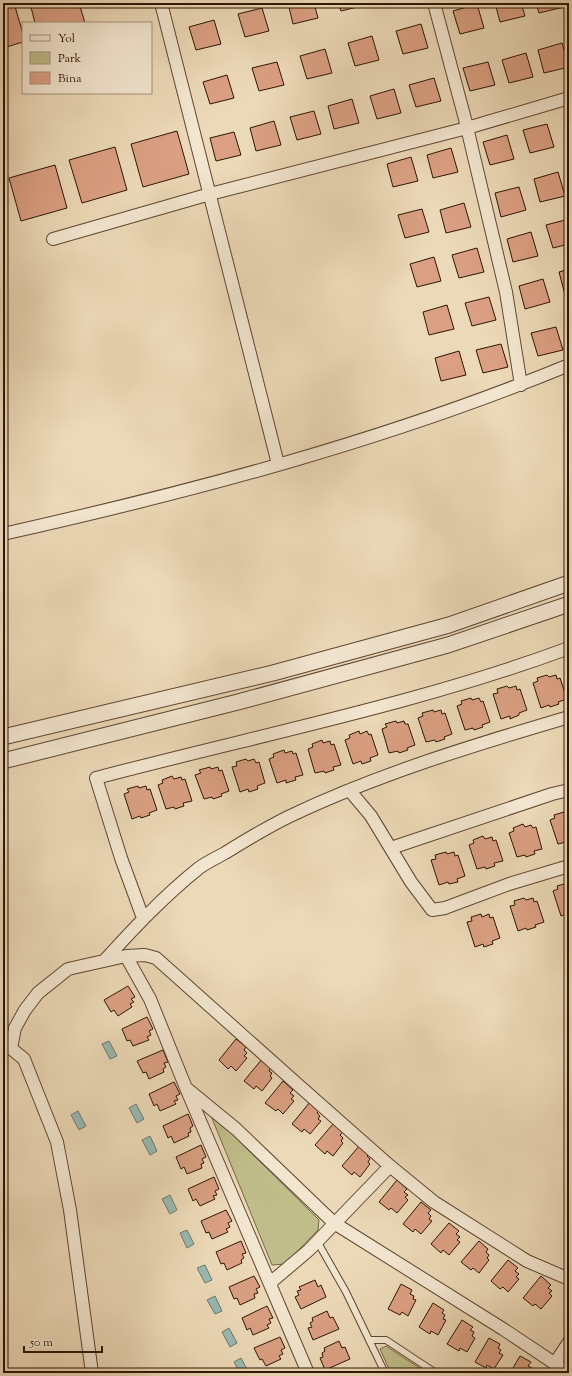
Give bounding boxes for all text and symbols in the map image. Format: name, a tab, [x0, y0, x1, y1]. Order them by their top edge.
legend	[22, 22, 152, 94]
text: Yol	[58, 30, 76, 48]
text: Park	[58, 50, 81, 68]
text: Bina	[58, 70, 82, 88]
scale bar	[24, 1328, 102, 1354]
text: 50 m	[29, 1334, 53, 1352]

